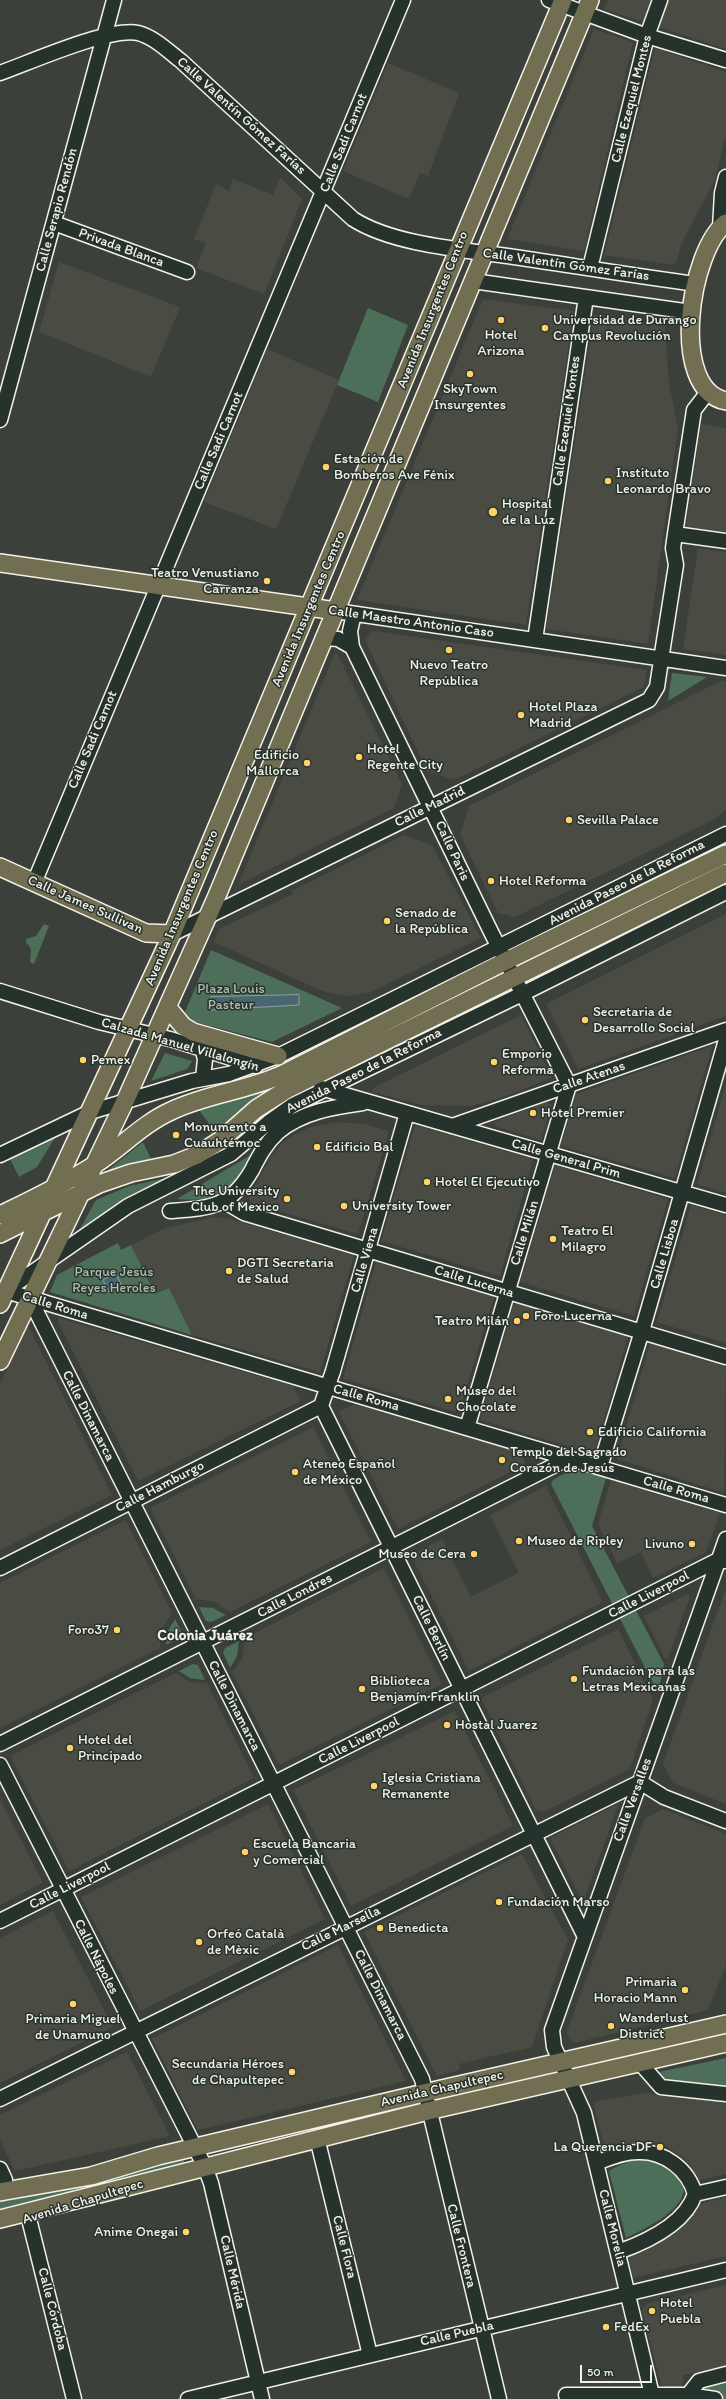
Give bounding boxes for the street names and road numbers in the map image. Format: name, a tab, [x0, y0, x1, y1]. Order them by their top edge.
street label: Calle Ezequiel Montes	[608, 33, 656, 165]
street label: Calle Valentín Gómez Farías	[173, 54, 309, 178]
street label: Calle Sadi Carnot	[316, 91, 372, 195]
street label: Calle Serapio Rendón	[32, 146, 82, 274]
street label: Privada Blanca	[76, 225, 166, 271]
street label: Avenida Insurgentes Centro	[394, 229, 472, 391]
street label: Calle Valentín Gómez Farías	[482, 245, 650, 285]
street label: Calle Ezequiel Montes	[550, 355, 584, 487]
street label: Calle Sadi Carnot	[191, 389, 247, 493]
street label: Avenida Insurgentes Centro	[268, 528, 350, 690]
street label: Calle Maestro Antonio Caso	[327, 602, 495, 642]
street label: Calle Sadi Carnot	[65, 688, 121, 792]
street label: Calle Madrid	[392, 783, 468, 831]
street label: Calle Paris	[431, 818, 473, 884]
street label: Avenida Insurgentes Centro	[141, 827, 223, 989]
street label: Avenida Paseo de la Reforma	[546, 836, 708, 930]
street label: Calle James Sullivan	[25, 872, 145, 938]
street label: Calzada Manuel Villalongín	[99, 1014, 261, 1076]
street label: Avenida Paseo de la Reforma	[283, 1024, 445, 1118]
street label: Calle Atenas	[551, 1058, 627, 1098]
street label: Calle General Prim	[509, 1135, 623, 1183]
street label: Calle Milán	[507, 1198, 543, 1268]
street label: Calle Lisboa	[647, 1217, 683, 1291]
street label: Calle Viena	[348, 1225, 382, 1295]
street label: Calle Lucerna	[432, 1262, 516, 1302]
street label: Calle Roma	[20, 1288, 90, 1324]
street label: Calle Dinamarca	[58, 1368, 118, 1464]
street label: Calle Roma	[331, 1381, 401, 1415]
street label: Calle Hamburgo	[113, 1457, 207, 1517]
street label: Calle Roma	[641, 1473, 711, 1507]
street label: Calle Liverpool	[606, 1567, 692, 1623]
street label: Calle Londres	[255, 1570, 335, 1622]
street label: Calle Berlín	[408, 1593, 454, 1663]
street label: Calle Dinamarca	[204, 1658, 264, 1754]
street label: Calle Liverpool	[316, 1713, 402, 1769]
street label: Calle Versalles	[610, 1756, 656, 1844]
street label: Calle Liverpool	[27, 1858, 113, 1914]
street label: Calle Marsella	[299, 1903, 383, 1955]
street label: Calle Nápoles	[70, 1917, 122, 1997]
street label: Calle Dinamarca	[350, 1947, 410, 2043]
street label: Avenida Chapultepec	[379, 2067, 505, 2111]
street label: Avenida Chapultepec	[21, 2176, 145, 2228]
street label: Calle Morelia	[594, 2188, 630, 2268]
street label: Calle Frontera	[442, 2202, 480, 2290]
street label: Calle Flora	[328, 2214, 360, 2280]
street label: Calle Mérida	[215, 2233, 249, 2311]
street label: Calle Córdoba	[34, 2266, 70, 2352]
street label: Calle Puebla	[419, 2317, 495, 2351]

